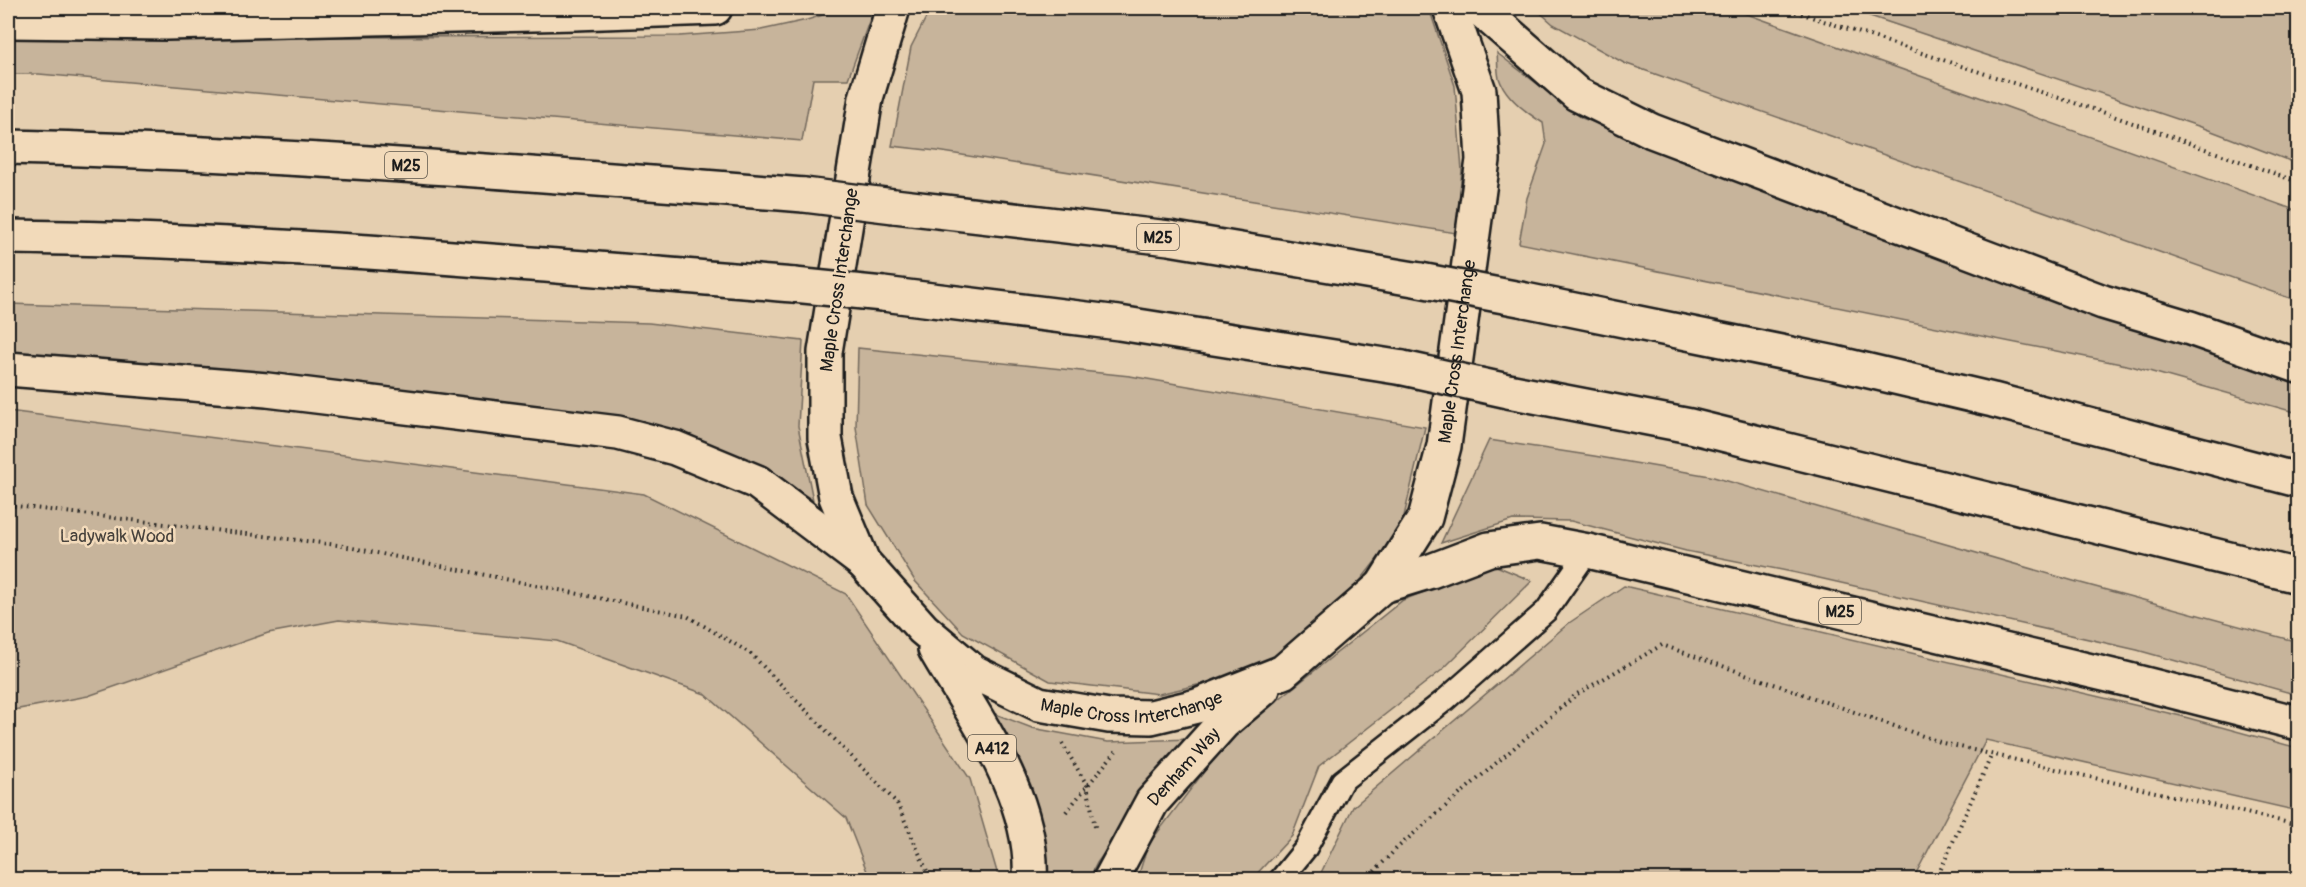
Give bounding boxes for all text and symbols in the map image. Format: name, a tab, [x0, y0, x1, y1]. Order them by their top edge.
road number: M25	[385, 152, 427, 178]
street label: Maple Cross Interchange	[815, 187, 864, 373]
road number: M25	[1137, 224, 1179, 250]
street label: Maple Cross Interchange	[1433, 258, 1481, 445]
park label: Ladywalk Wood	[60, 525, 174, 548]
road number: M25	[1819, 598, 1861, 624]
street label: Maple Cross Interchange	[1039, 686, 1226, 729]
street label: Denham Way	[1143, 723, 1226, 811]
road number: A412	[968, 735, 1016, 761]

